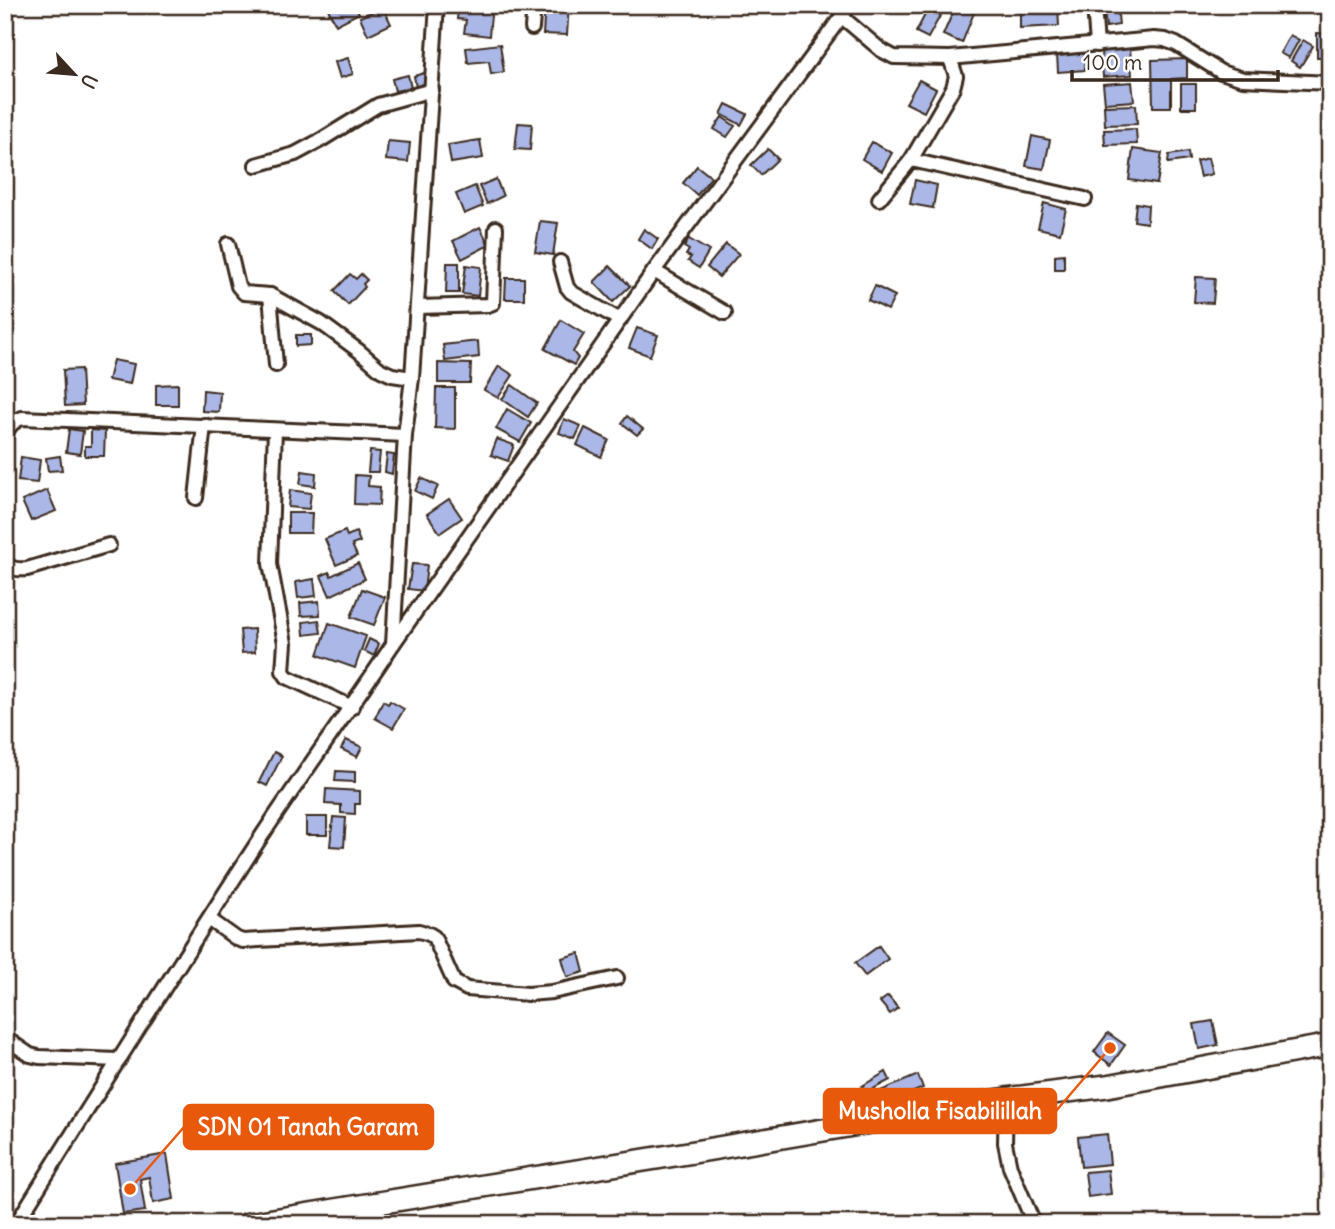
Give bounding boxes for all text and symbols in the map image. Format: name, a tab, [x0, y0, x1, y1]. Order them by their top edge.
north arrow	[38, 38, 108, 108]
scale bar	[1072, 38, 1279, 82]
text: 100 m	[1083, 49, 1142, 76]
text: U	[76, 70, 103, 93]
callout: Musholla Fisabilillah	[824, 1089, 1056, 1133]
text: Musholla Fisabilillah	[838, 1096, 1042, 1125]
callout: SDN 01 Tanah Garam	[184, 1105, 433, 1149]
text: SDN 01 Tanah Garam	[197, 1112, 419, 1141]

